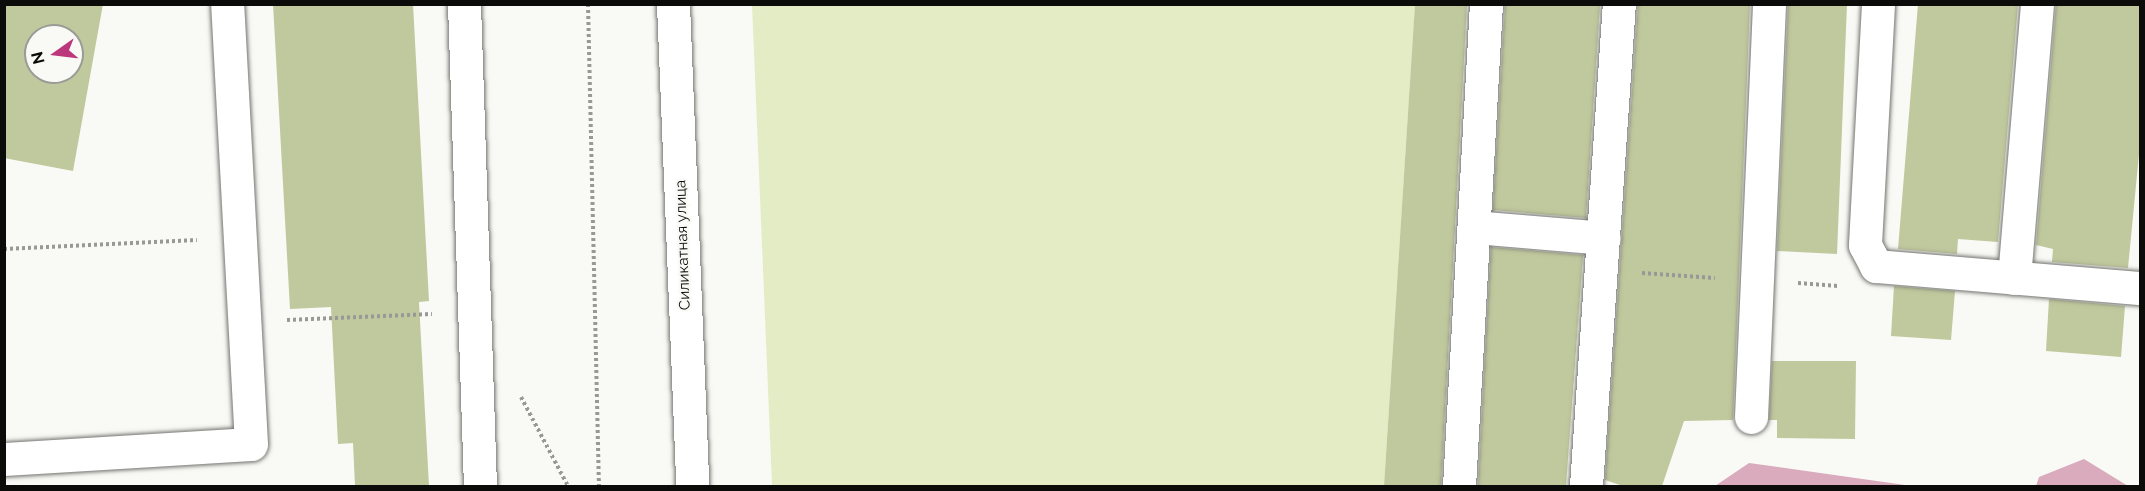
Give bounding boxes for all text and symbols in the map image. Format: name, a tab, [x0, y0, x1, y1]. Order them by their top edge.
north arrow	[24, 24, 84, 84]
text: N	[27, 50, 49, 66]
street label: Силикатная улица	[672, 179, 694, 311]

